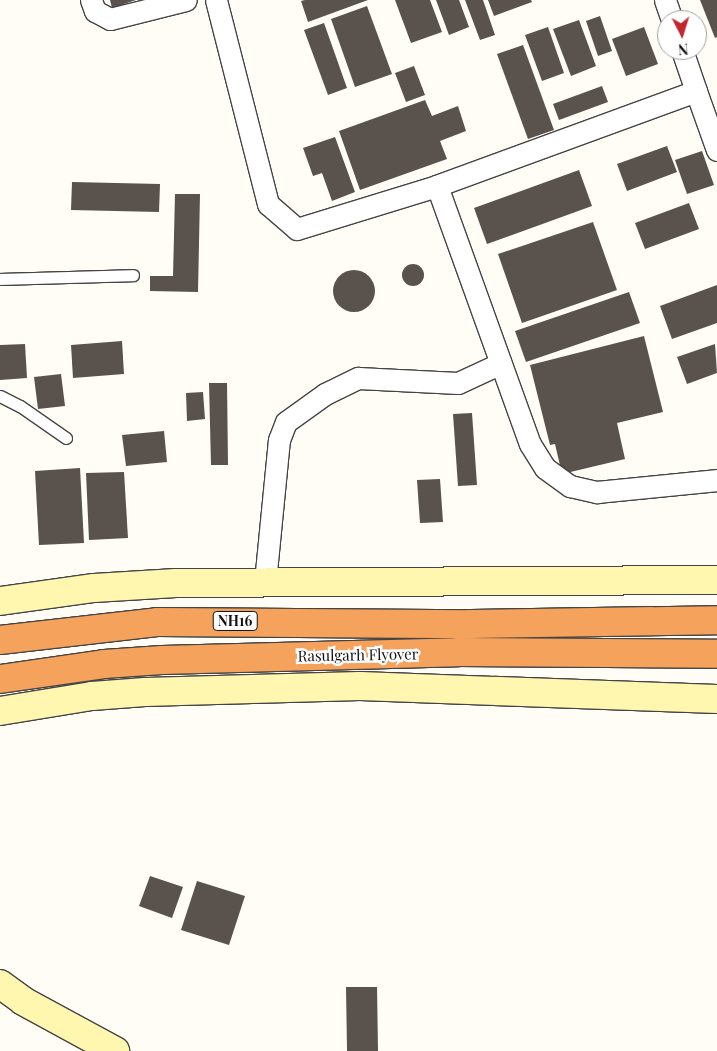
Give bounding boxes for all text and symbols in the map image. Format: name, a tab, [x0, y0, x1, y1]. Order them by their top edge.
north arrow	[657, 10, 707, 60]
text: N	[677, 40, 689, 59]
road number: NH16	[212, 610, 258, 632]
street label: Rasulgarh Flyover	[297, 645, 419, 665]

